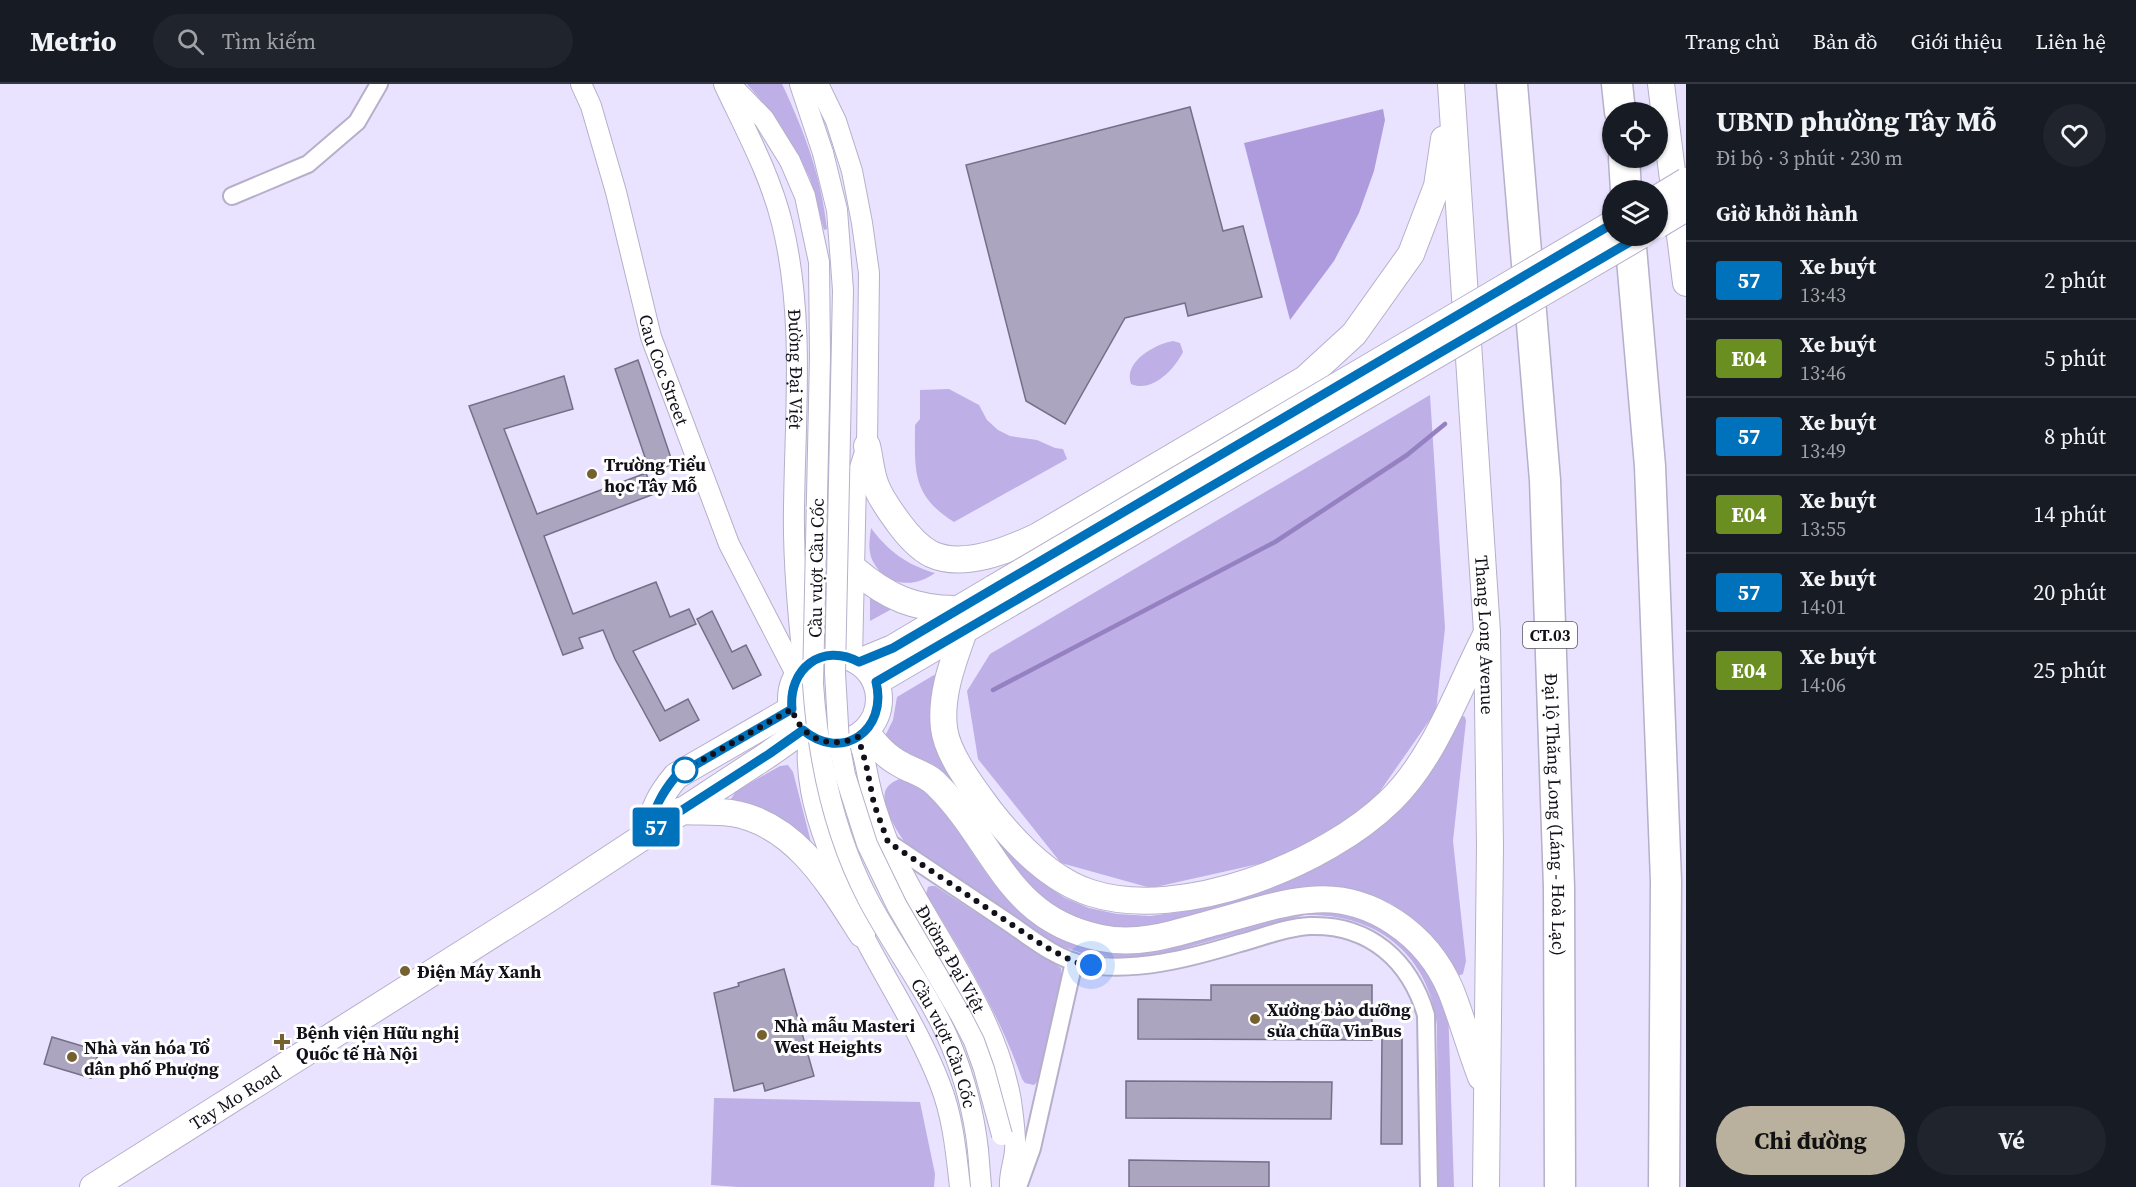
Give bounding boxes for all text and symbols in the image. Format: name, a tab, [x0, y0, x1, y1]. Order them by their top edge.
search box	[153, 14, 573, 68]
text: Metrio	[30, 22, 117, 60]
icon: search	[174, 25, 207, 58]
text: Tìm kiếm	[222, 26, 316, 56]
text: Trang chủ	[1685, 27, 1780, 56]
text: Bản đồ	[1813, 27, 1878, 56]
text: Giới thiệu	[1911, 27, 2003, 56]
text: Liên hệ	[2036, 27, 2106, 56]
map controls	[1602, 102, 1668, 246]
button: locate	[1602, 102, 1668, 168]
text: UBND phường Tây Mỗ	[1716, 102, 1996, 140]
button: heart	[2043, 104, 2106, 167]
text: Đi bộ · 3 phút · 230 m	[1716, 144, 1903, 172]
button: layers	[1602, 180, 1668, 246]
text: Giờ khởi hành	[1716, 198, 1858, 228]
text: Xe buýt	[1800, 251, 1876, 281]
text: 2 phút	[2044, 265, 2106, 295]
text: 57	[1738, 266, 1760, 295]
text: 13:43	[1800, 281, 1846, 309]
street label: Đường Đại Việt	[783, 308, 810, 430]
street label: Cau Coc Street	[633, 312, 696, 429]
text: Xe buýt	[1800, 329, 1876, 359]
text: 5 phút	[2044, 343, 2106, 373]
text: E04	[1731, 344, 1767, 373]
text: 13:46	[1800, 359, 1846, 387]
text: Xe buýt	[1800, 407, 1876, 437]
text: 8 phút	[2044, 421, 2106, 451]
text: 57	[1738, 422, 1760, 451]
text: 13:49	[1800, 437, 1846, 465]
place label: Trường Tiểu học Tây Mỗ	[604, 452, 706, 498]
marker: Trường Tiểu học Tây Mỗ	[585, 467, 599, 481]
text: Xe buýt	[1800, 485, 1876, 515]
street label: Cầu vượt Cầu Cốc	[802, 498, 830, 638]
text: 14 phút	[2033, 499, 2106, 529]
text: E04	[1731, 500, 1767, 529]
text: 13:55	[1800, 515, 1846, 543]
street label: Thang Long Avenue	[1469, 554, 1501, 715]
text: Xe buýt	[1800, 563, 1876, 593]
text: 20 phút	[2033, 577, 2106, 607]
text: 57	[1738, 578, 1760, 607]
text: 14:01	[1800, 593, 1846, 621]
road number: CT.03	[1523, 622, 1577, 648]
text: Xe buýt	[1800, 641, 1876, 671]
text: 25 phút	[2033, 655, 2106, 685]
text: E04	[1731, 656, 1767, 685]
text: 14:06	[1800, 671, 1846, 699]
street label: Đại lộ Thăng Long (Láng - Hoà Lạc)	[1539, 673, 1572, 956]
unlabelled marker	[672, 757, 698, 783]
line badge: 57	[629, 808, 683, 846]
text: 57	[645, 813, 667, 842]
street label: Đường Đại Việt	[910, 900, 992, 1017]
your location	[1076, 950, 1106, 980]
place label: Điện Máy Xanh	[417, 959, 541, 984]
marker: Điện Máy Xanh	[398, 964, 412, 978]
street label: Cầu vượt Cầu Cốc	[906, 973, 983, 1111]
place label: Xưởng bảo dưỡng sửa chữa VinBus	[1267, 997, 1411, 1043]
marker: Xưởng bảo dưỡng sửa chữa VinBus	[1248, 1012, 1262, 1026]
place label: Nhà mẫu Masteri West Heights	[774, 1013, 915, 1059]
place label: Bệnh viện Hữu nghị Quốc tế Hà Nội	[296, 1020, 460, 1066]
marker: Nhà mẫu Masteri West Heights	[755, 1028, 769, 1042]
marker: Bệnh viện Hữu nghị Quốc tế Hà Nội	[273, 1033, 291, 1051]
place label: Nhà văn hóa Tổ dân phố Phượng	[84, 1035, 219, 1081]
marker: Nhà văn hóa Tổ dân phố Phượng	[65, 1050, 79, 1064]
street label: Tay Mo Road	[185, 1059, 285, 1135]
button: Chỉ đường	[1716, 1106, 1905, 1175]
button: Vé	[1917, 1106, 2106, 1175]

